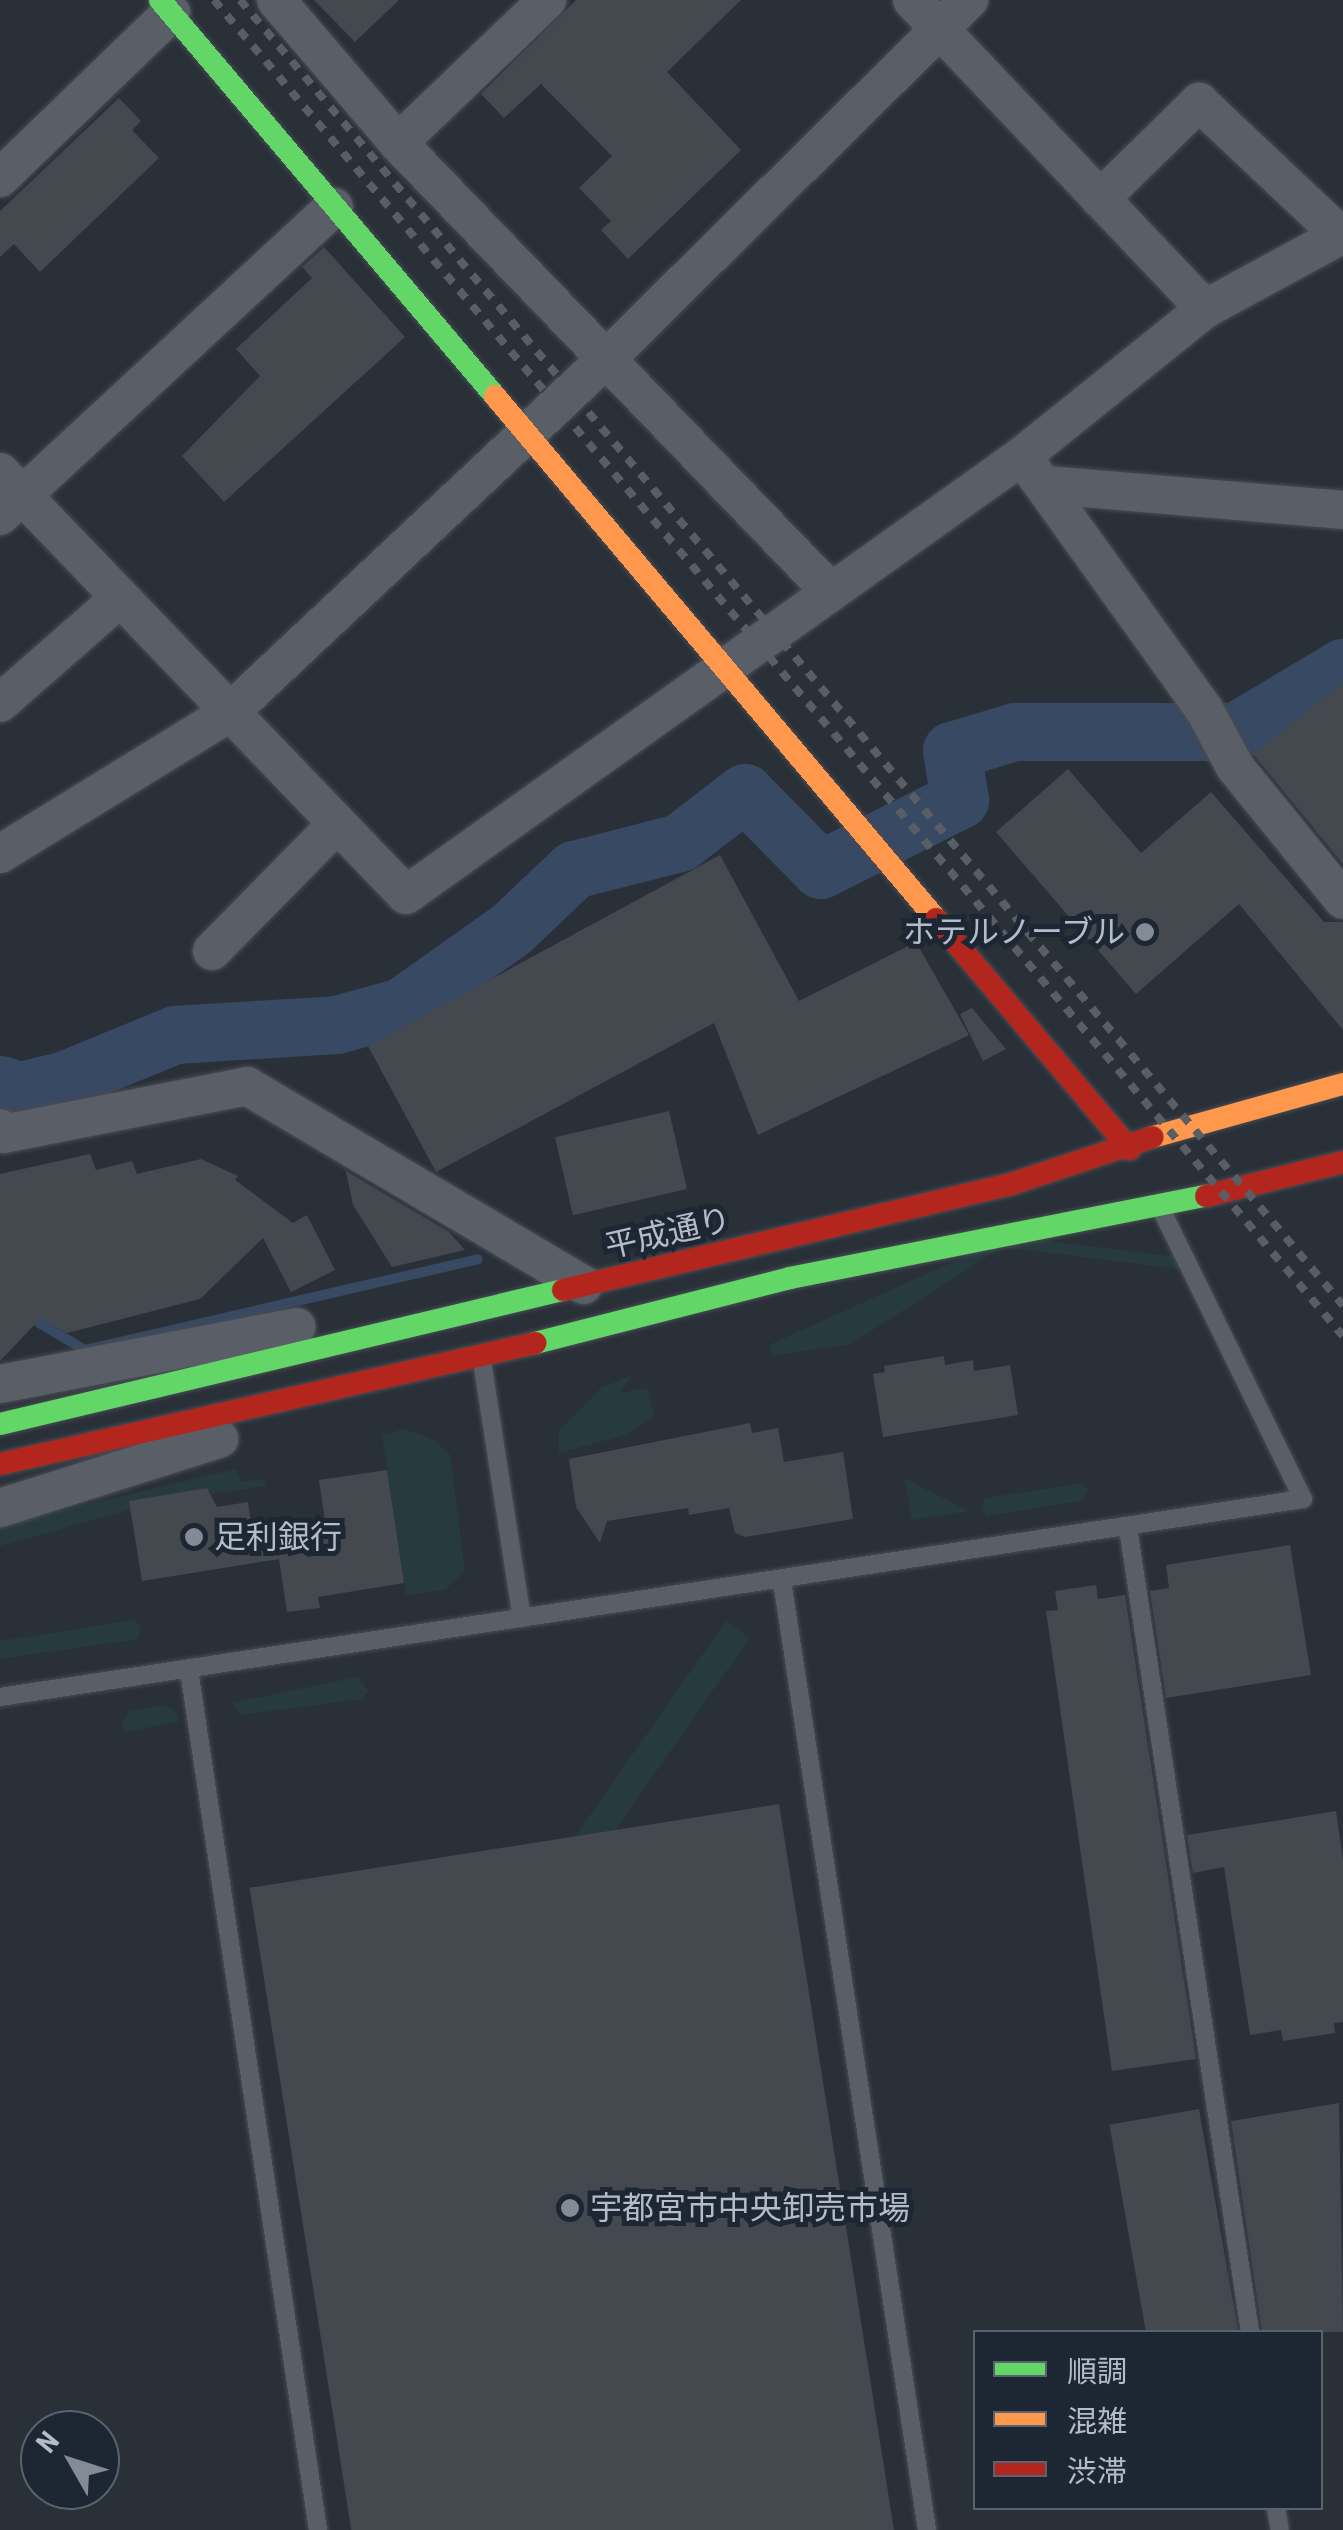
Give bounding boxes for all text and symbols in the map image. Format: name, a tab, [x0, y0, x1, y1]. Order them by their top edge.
place label: ホテルノーブル	[901, 913, 1125, 951]
marker: ホテルノーブル	[1134, 921, 1156, 943]
street label: 平成通り	[601, 1200, 735, 1266]
place label: 足利銀行	[214, 1518, 342, 1556]
marker: 足利銀行	[183, 1526, 205, 1548]
place label: 宇都宮市中央卸売市場	[590, 2189, 910, 2227]
marker: 宇都宮市中央卸売市場	[559, 2197, 581, 2219]
legend	[973, 2330, 1323, 2510]
text: 順調	[1067, 2354, 1127, 2389]
text: 混雑	[1067, 2404, 1127, 2439]
north arrow	[20, 2410, 120, 2510]
text: N	[30, 2425, 66, 2459]
text: 渋滞	[1067, 2454, 1127, 2489]

